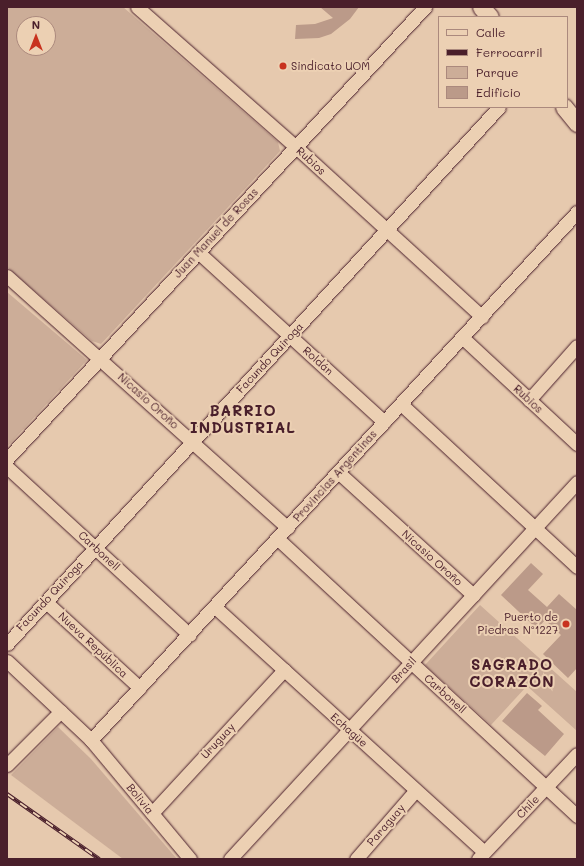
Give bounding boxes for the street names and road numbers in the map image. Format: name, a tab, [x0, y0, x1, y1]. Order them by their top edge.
street label: Rubios	[294, 144, 328, 178]
street label: Juan Manuel de Rosas	[171, 185, 261, 281]
street label: Facundo Quiroga	[234, 320, 306, 396]
street label: Roldán	[300, 344, 336, 378]
street label: Nicasio Oroño	[115, 370, 181, 432]
street label: Rubios	[511, 382, 545, 416]
street label: Provincias Argentinas	[290, 428, 380, 524]
street label: Nicasio Oroño	[399, 527, 465, 589]
street label: Carbonell	[75, 528, 123, 574]
street label: Facundo Quiroga	[14, 558, 86, 634]
street label: Nueva República	[55, 609, 131, 681]
street label: Brasil	[389, 654, 419, 686]
street label: Carbonell	[421, 672, 469, 716]
street label: Echagüe	[328, 710, 370, 750]
street label: Uruguay	[198, 720, 238, 762]
street label: Bolivia	[124, 781, 156, 817]
street label: Chile	[514, 793, 542, 821]
street label: Paraguay	[364, 801, 408, 849]

